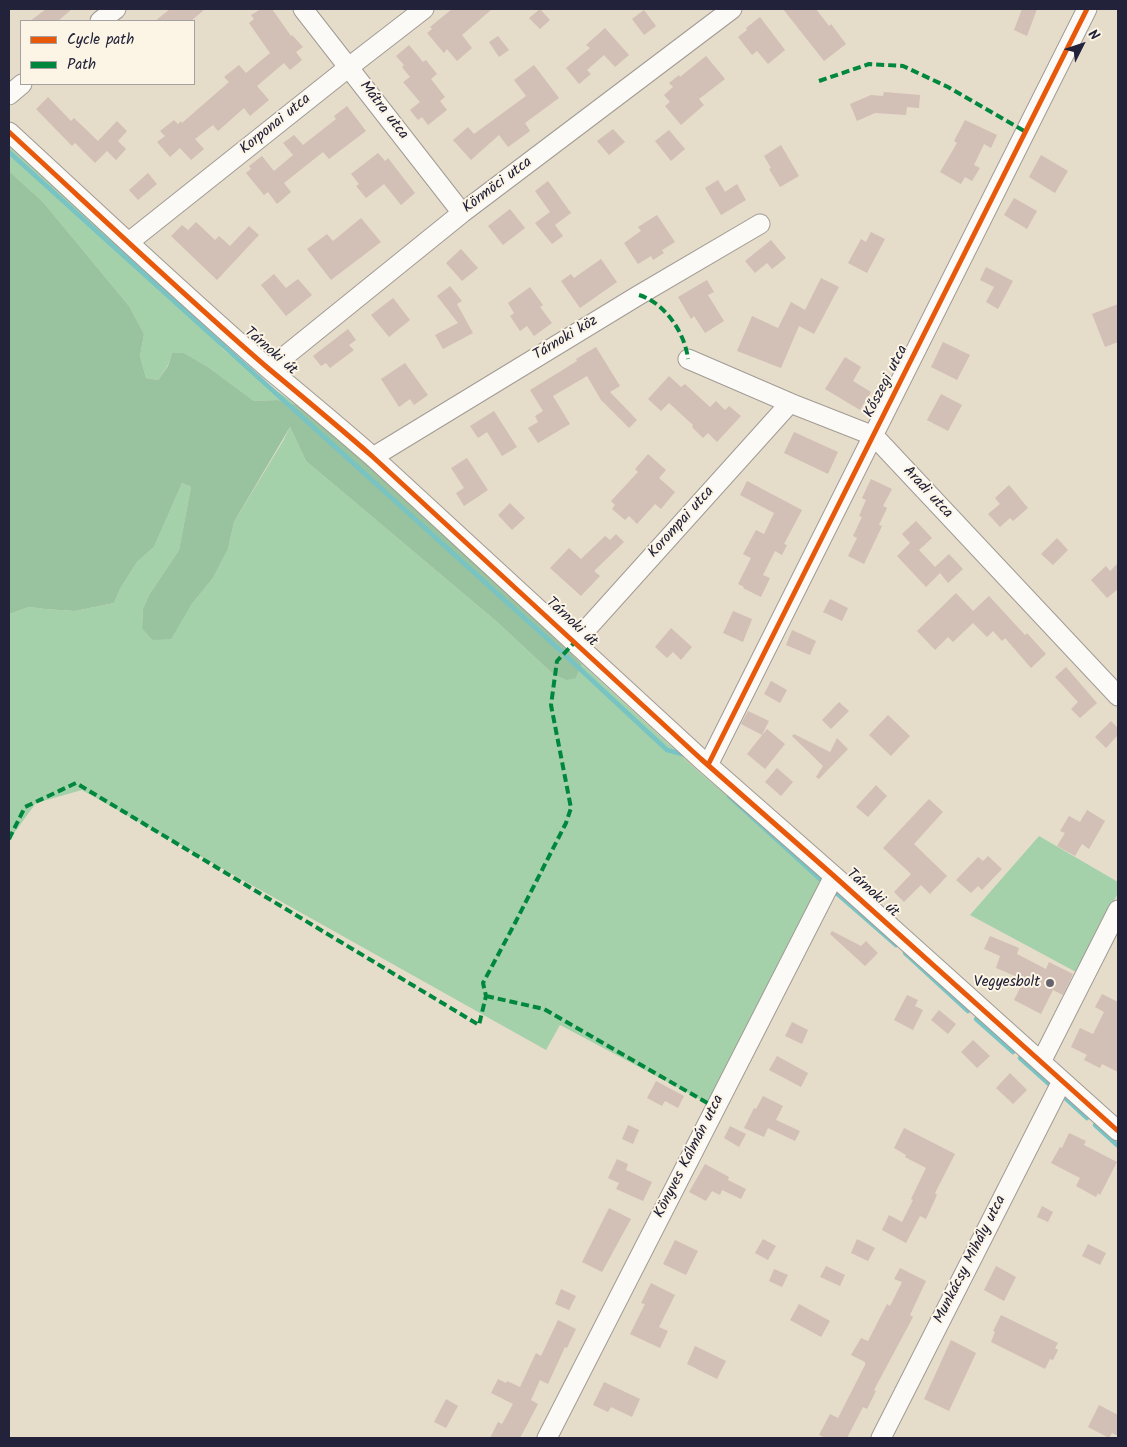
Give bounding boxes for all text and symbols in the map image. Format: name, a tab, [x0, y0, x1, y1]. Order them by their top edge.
legend	[20, 20, 195, 85]
north arrow	[1057, 20, 1107, 70]
text: N	[1082, 25, 1105, 46]
text: Cycle path	[67, 28, 134, 52]
text: Path	[67, 53, 96, 77]
street label: Mátra utca	[355, 78, 411, 144]
street label: Korponai utca	[237, 91, 315, 159]
street label: Körmöci utca	[460, 154, 536, 218]
street label: Tárnoki köz	[531, 313, 601, 365]
street label: Tárnoki út	[240, 324, 300, 380]
street label: Kőszegi utca	[861, 343, 913, 421]
street label: Aradi utca	[898, 463, 956, 523]
street label: Korompai utca	[645, 484, 719, 562]
street label: Tárnoki út	[541, 594, 601, 652]
street label: Tárnoki út	[842, 866, 902, 922]
place label: Vegyesbolt	[974, 974, 1040, 992]
marker: Vegyesbolt	[1044, 977, 1056, 989]
street label: Könyves Kálmán utca	[651, 1093, 729, 1221]
street label: Munkácsy Mihály utca	[931, 1193, 1011, 1327]

